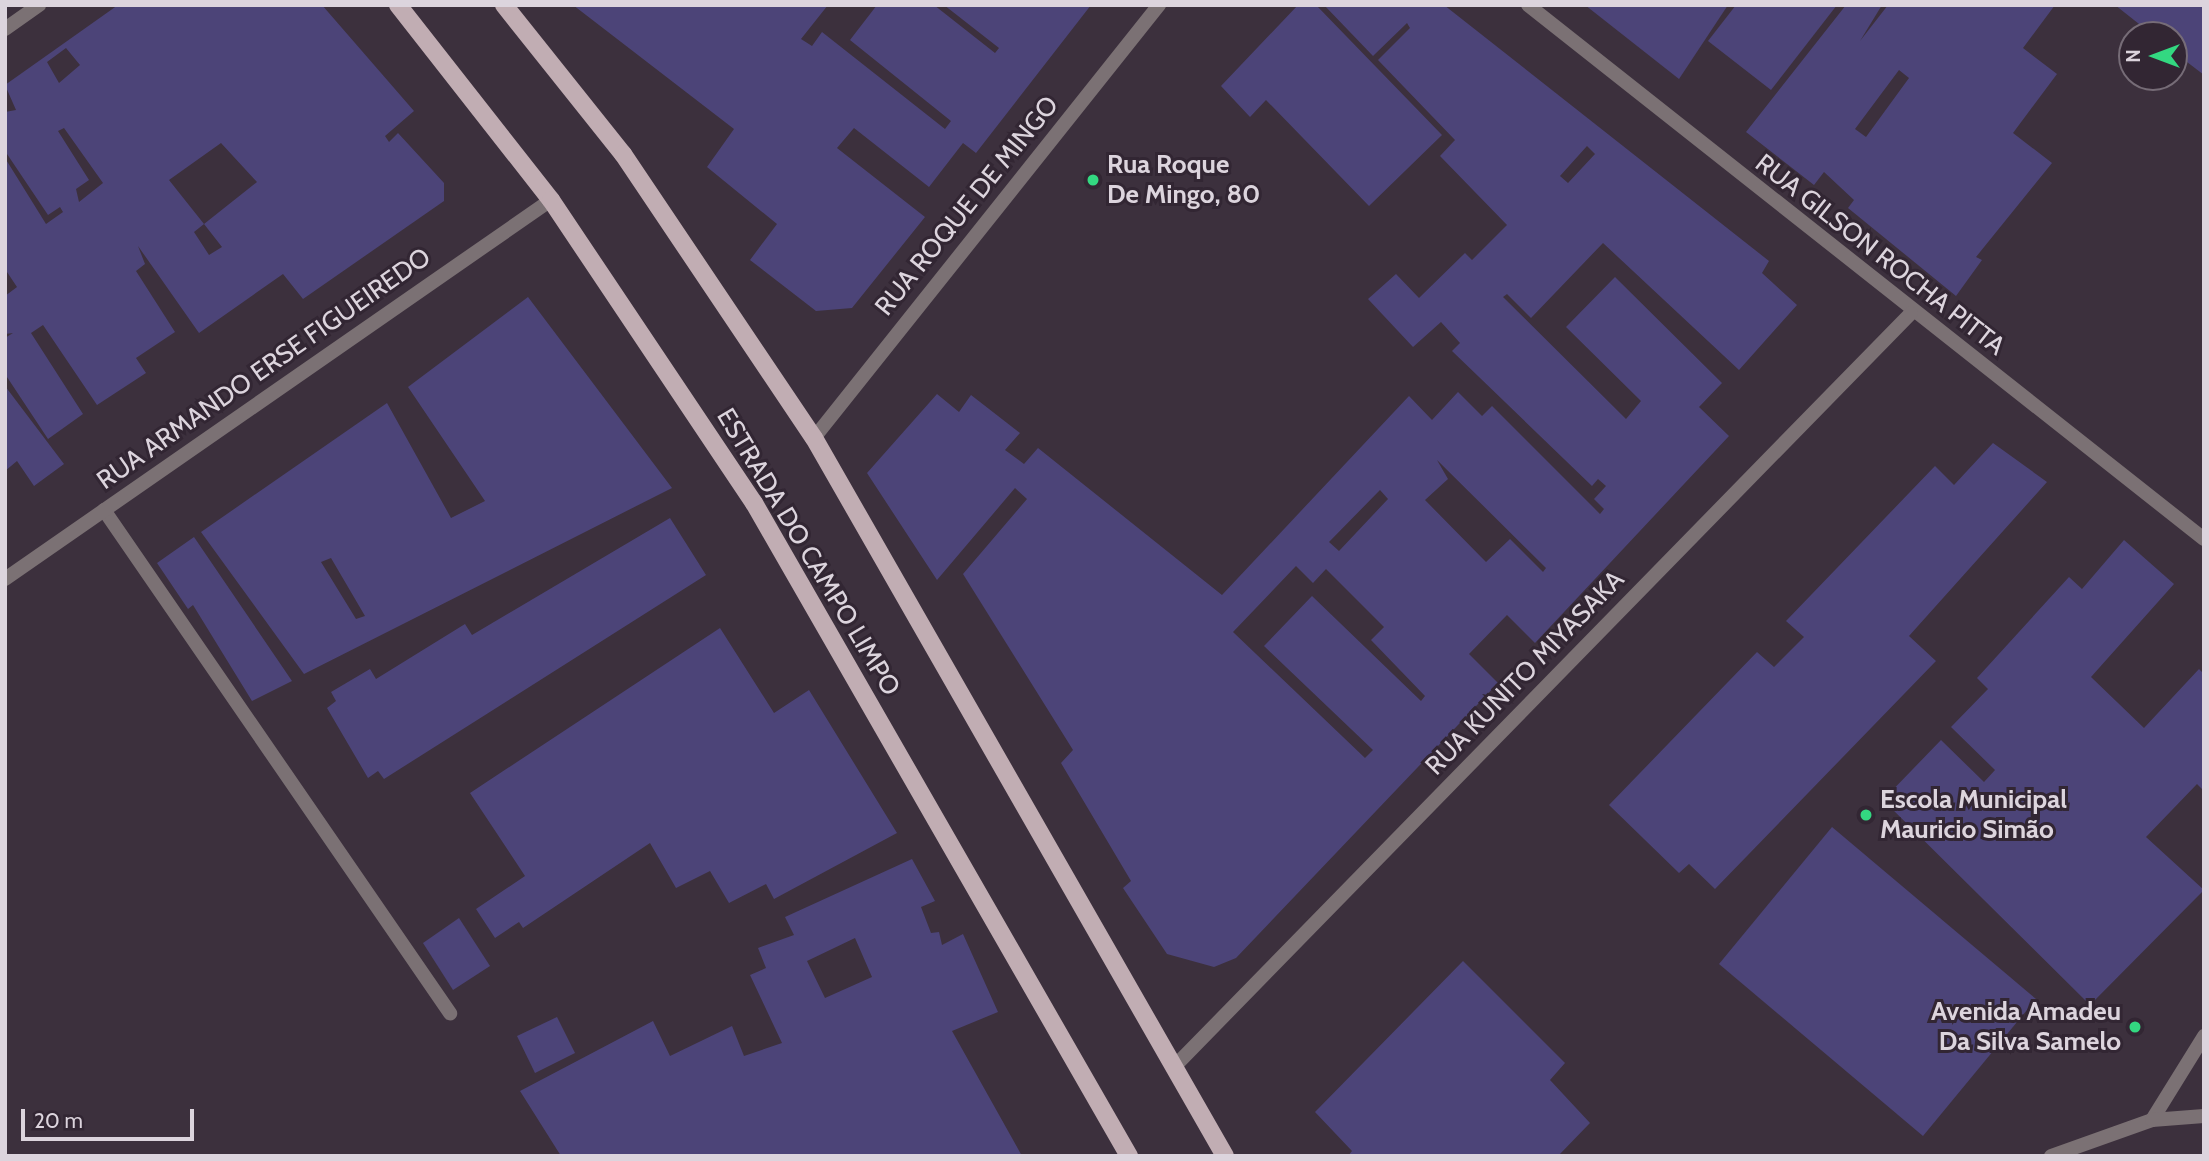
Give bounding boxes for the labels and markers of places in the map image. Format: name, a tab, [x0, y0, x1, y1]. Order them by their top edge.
place label: Rua Roque De Mingo, 80	[1107, 149, 1260, 210]
marker: Rua Roque De Mingo, 80	[1085, 172, 1101, 188]
place label: Escola Municipal Mauricio Simão	[1880, 784, 2067, 846]
marker: Escola Municipal Mauricio Simão	[1858, 807, 1874, 823]
place label: Avenida Amadeu Da Silva Samelo	[1931, 996, 2121, 1058]
marker: Avenida Amadeu Da Silva Samelo	[2127, 1019, 2143, 1035]

